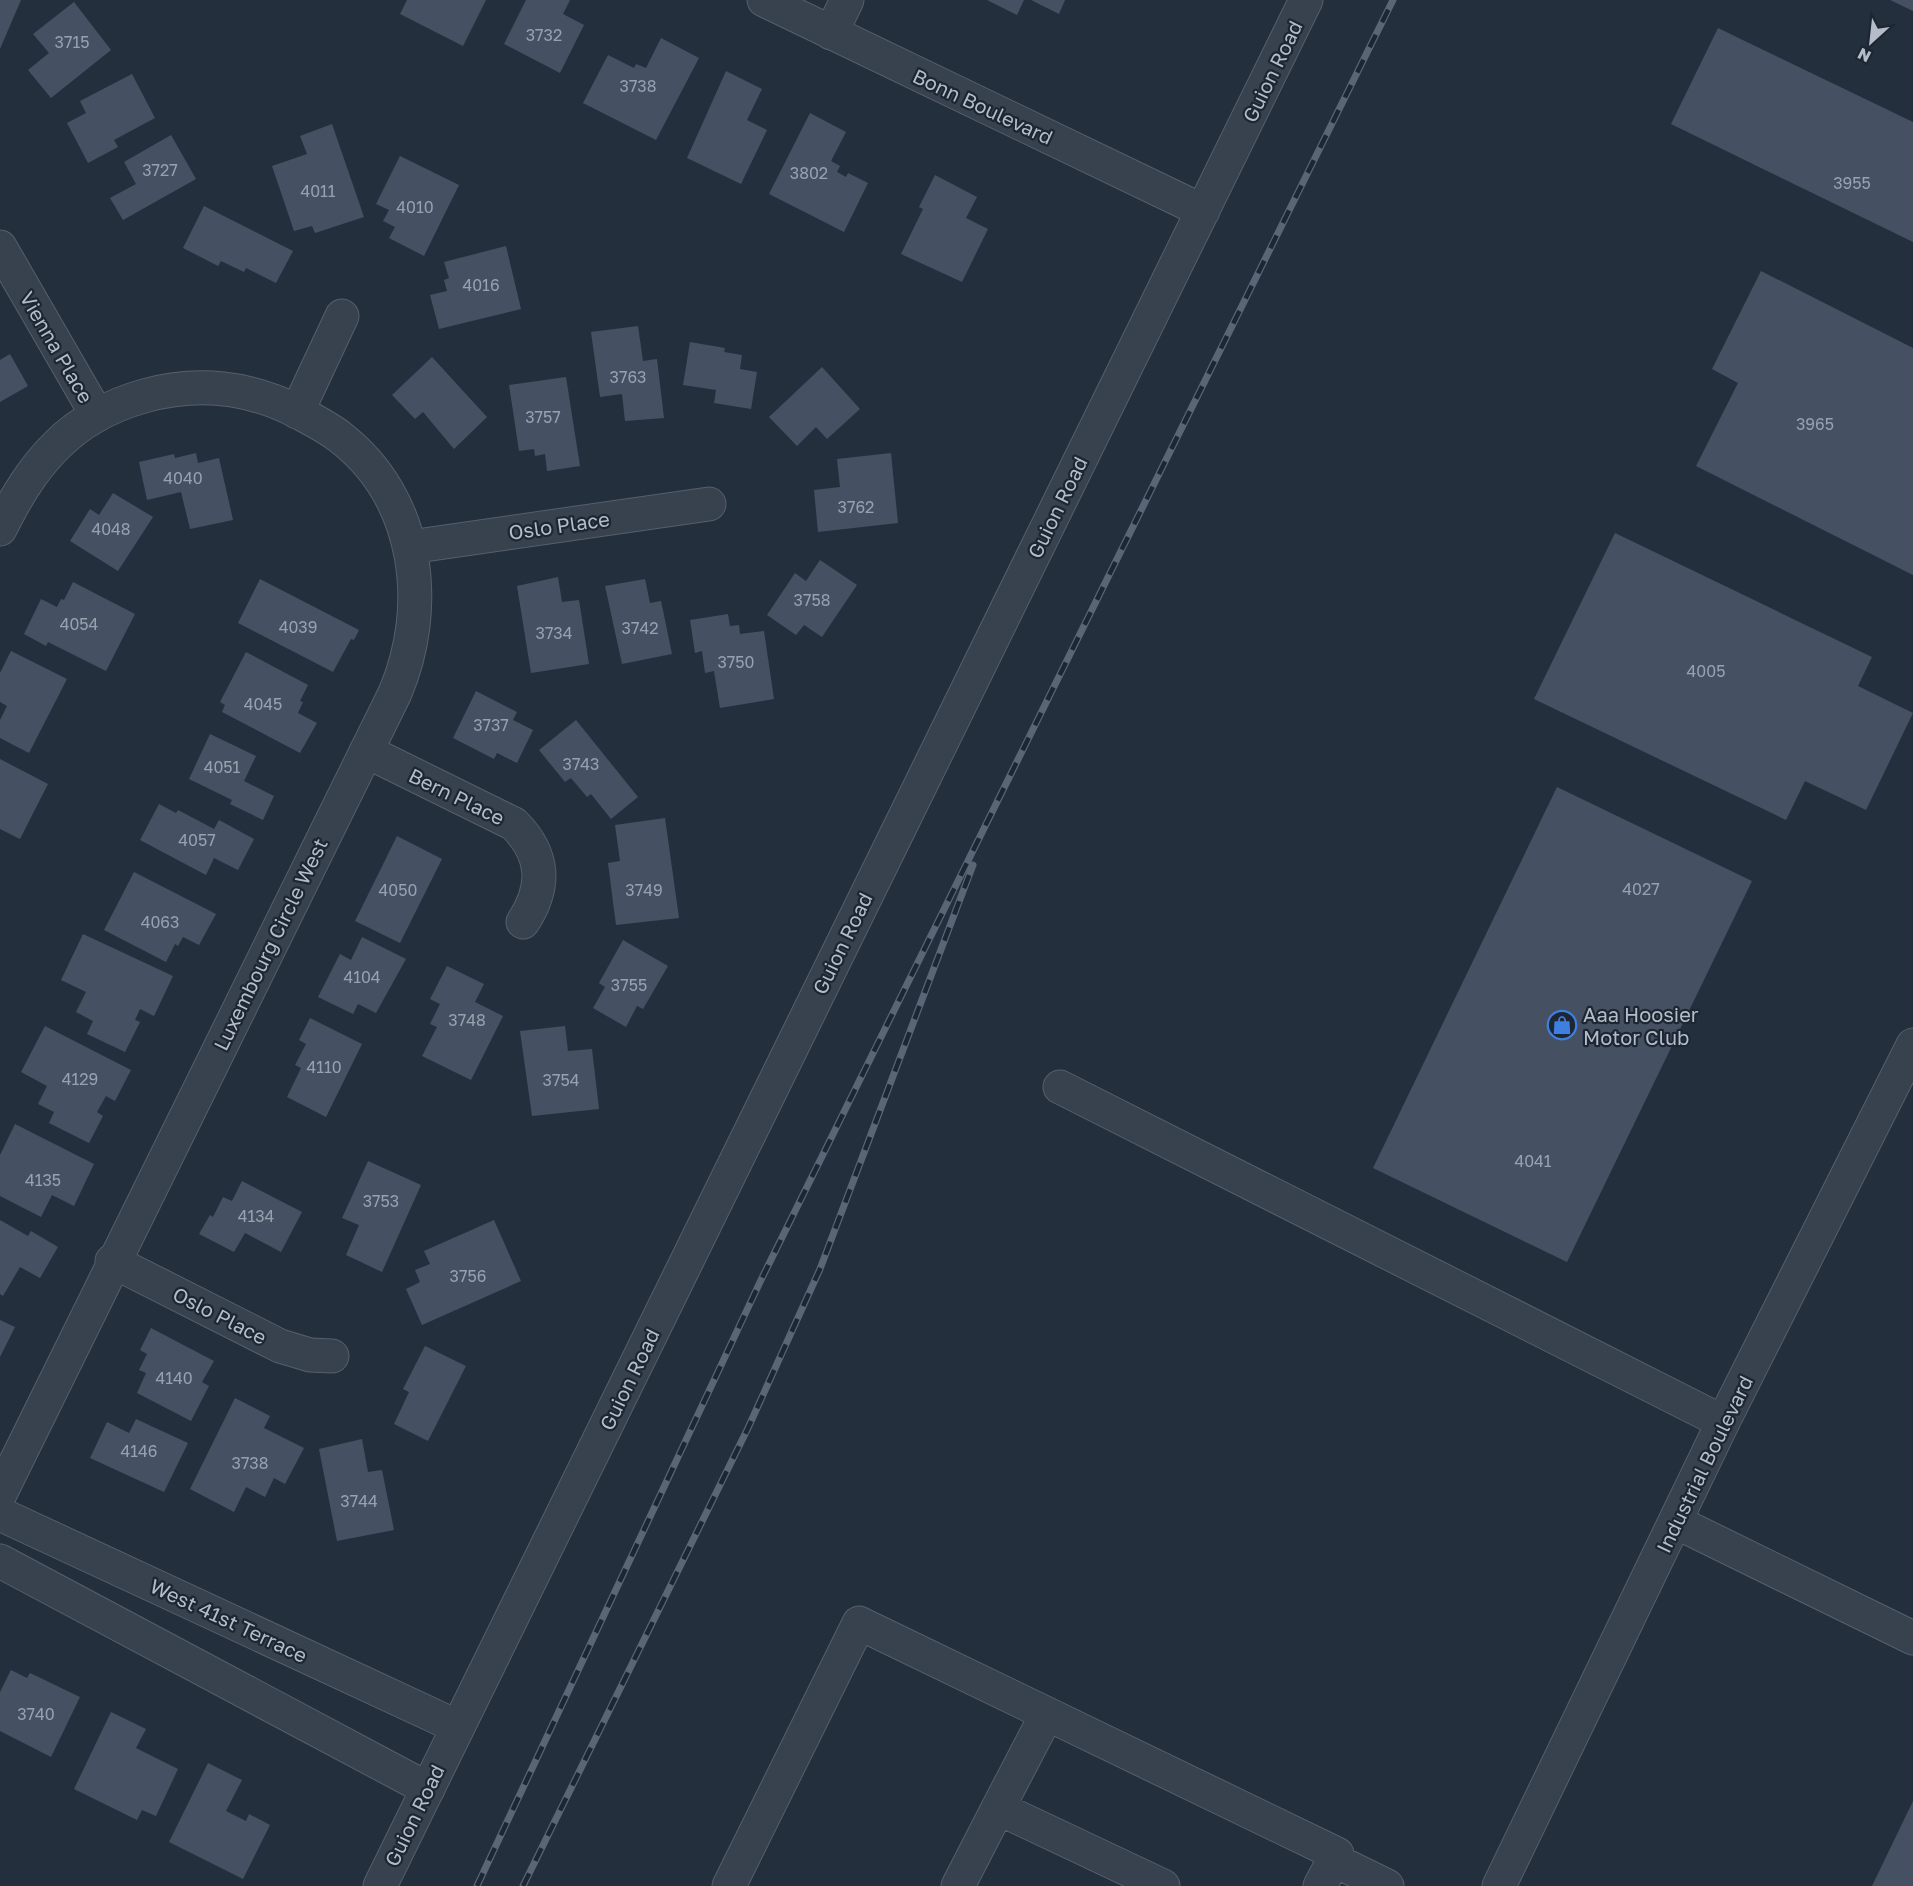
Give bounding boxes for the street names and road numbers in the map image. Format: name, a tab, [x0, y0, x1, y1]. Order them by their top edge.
street label: Guion Road	[1237, 16, 1307, 126]
street label: Bonn Boulevard	[909, 63, 1057, 149]
street label: Vienna Place	[15, 287, 99, 407]
street label: Guion Road	[1022, 452, 1092, 562]
street label: Oslo Place	[507, 506, 611, 544]
street label: Bern Place	[405, 763, 509, 829]
street label: Luxembourg Circle West	[208, 834, 332, 1054]
street label: Guion Road	[807, 888, 877, 998]
street label: Oslo Place	[169, 1281, 271, 1349]
street label: Guion Road	[594, 1324, 664, 1434]
street label: Industrial Boulevard	[1651, 1371, 1757, 1557]
street label: West 41st Terrace	[147, 1573, 311, 1667]
street label: Guion Road	[379, 1760, 449, 1870]

